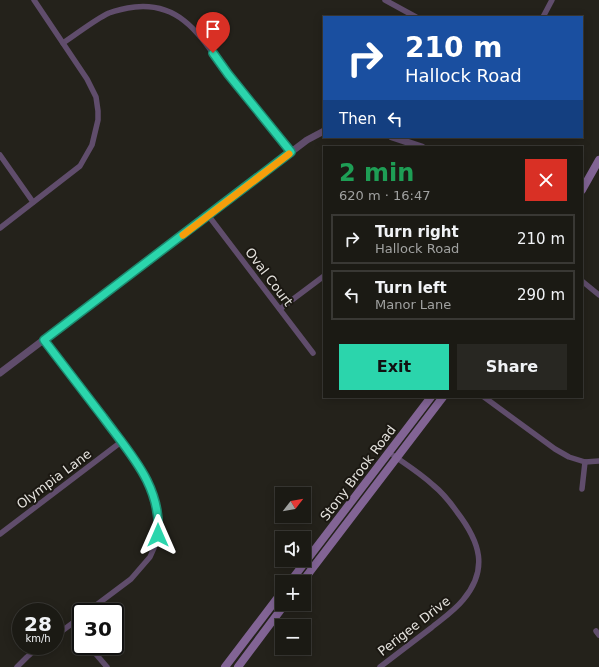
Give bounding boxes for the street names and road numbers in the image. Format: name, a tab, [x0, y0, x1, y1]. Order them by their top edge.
street label: Oval Court	[242, 245, 296, 309]
street label: Stony Brook Road	[317, 422, 399, 524]
street label: Olympia Lane	[14, 446, 94, 512]
street label: Perigee Drive	[375, 593, 453, 659]

